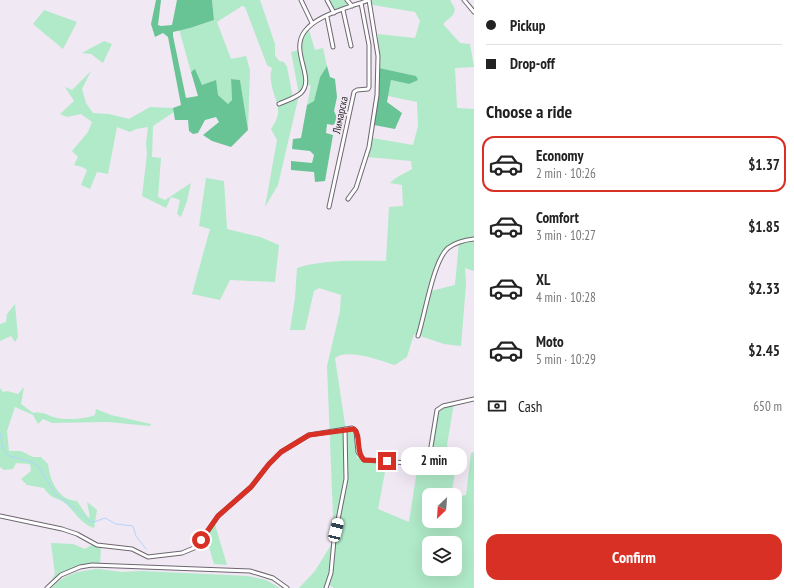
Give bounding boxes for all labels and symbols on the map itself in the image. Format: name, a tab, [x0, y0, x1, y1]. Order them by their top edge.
street label: Лимарска	[329, 95, 351, 136]
callout: 2 min	[401, 447, 467, 475]
route end	[378, 452, 396, 470]
north arrow	[422, 488, 462, 528]
car	[327, 517, 345, 543]
route start	[192, 531, 210, 549]

